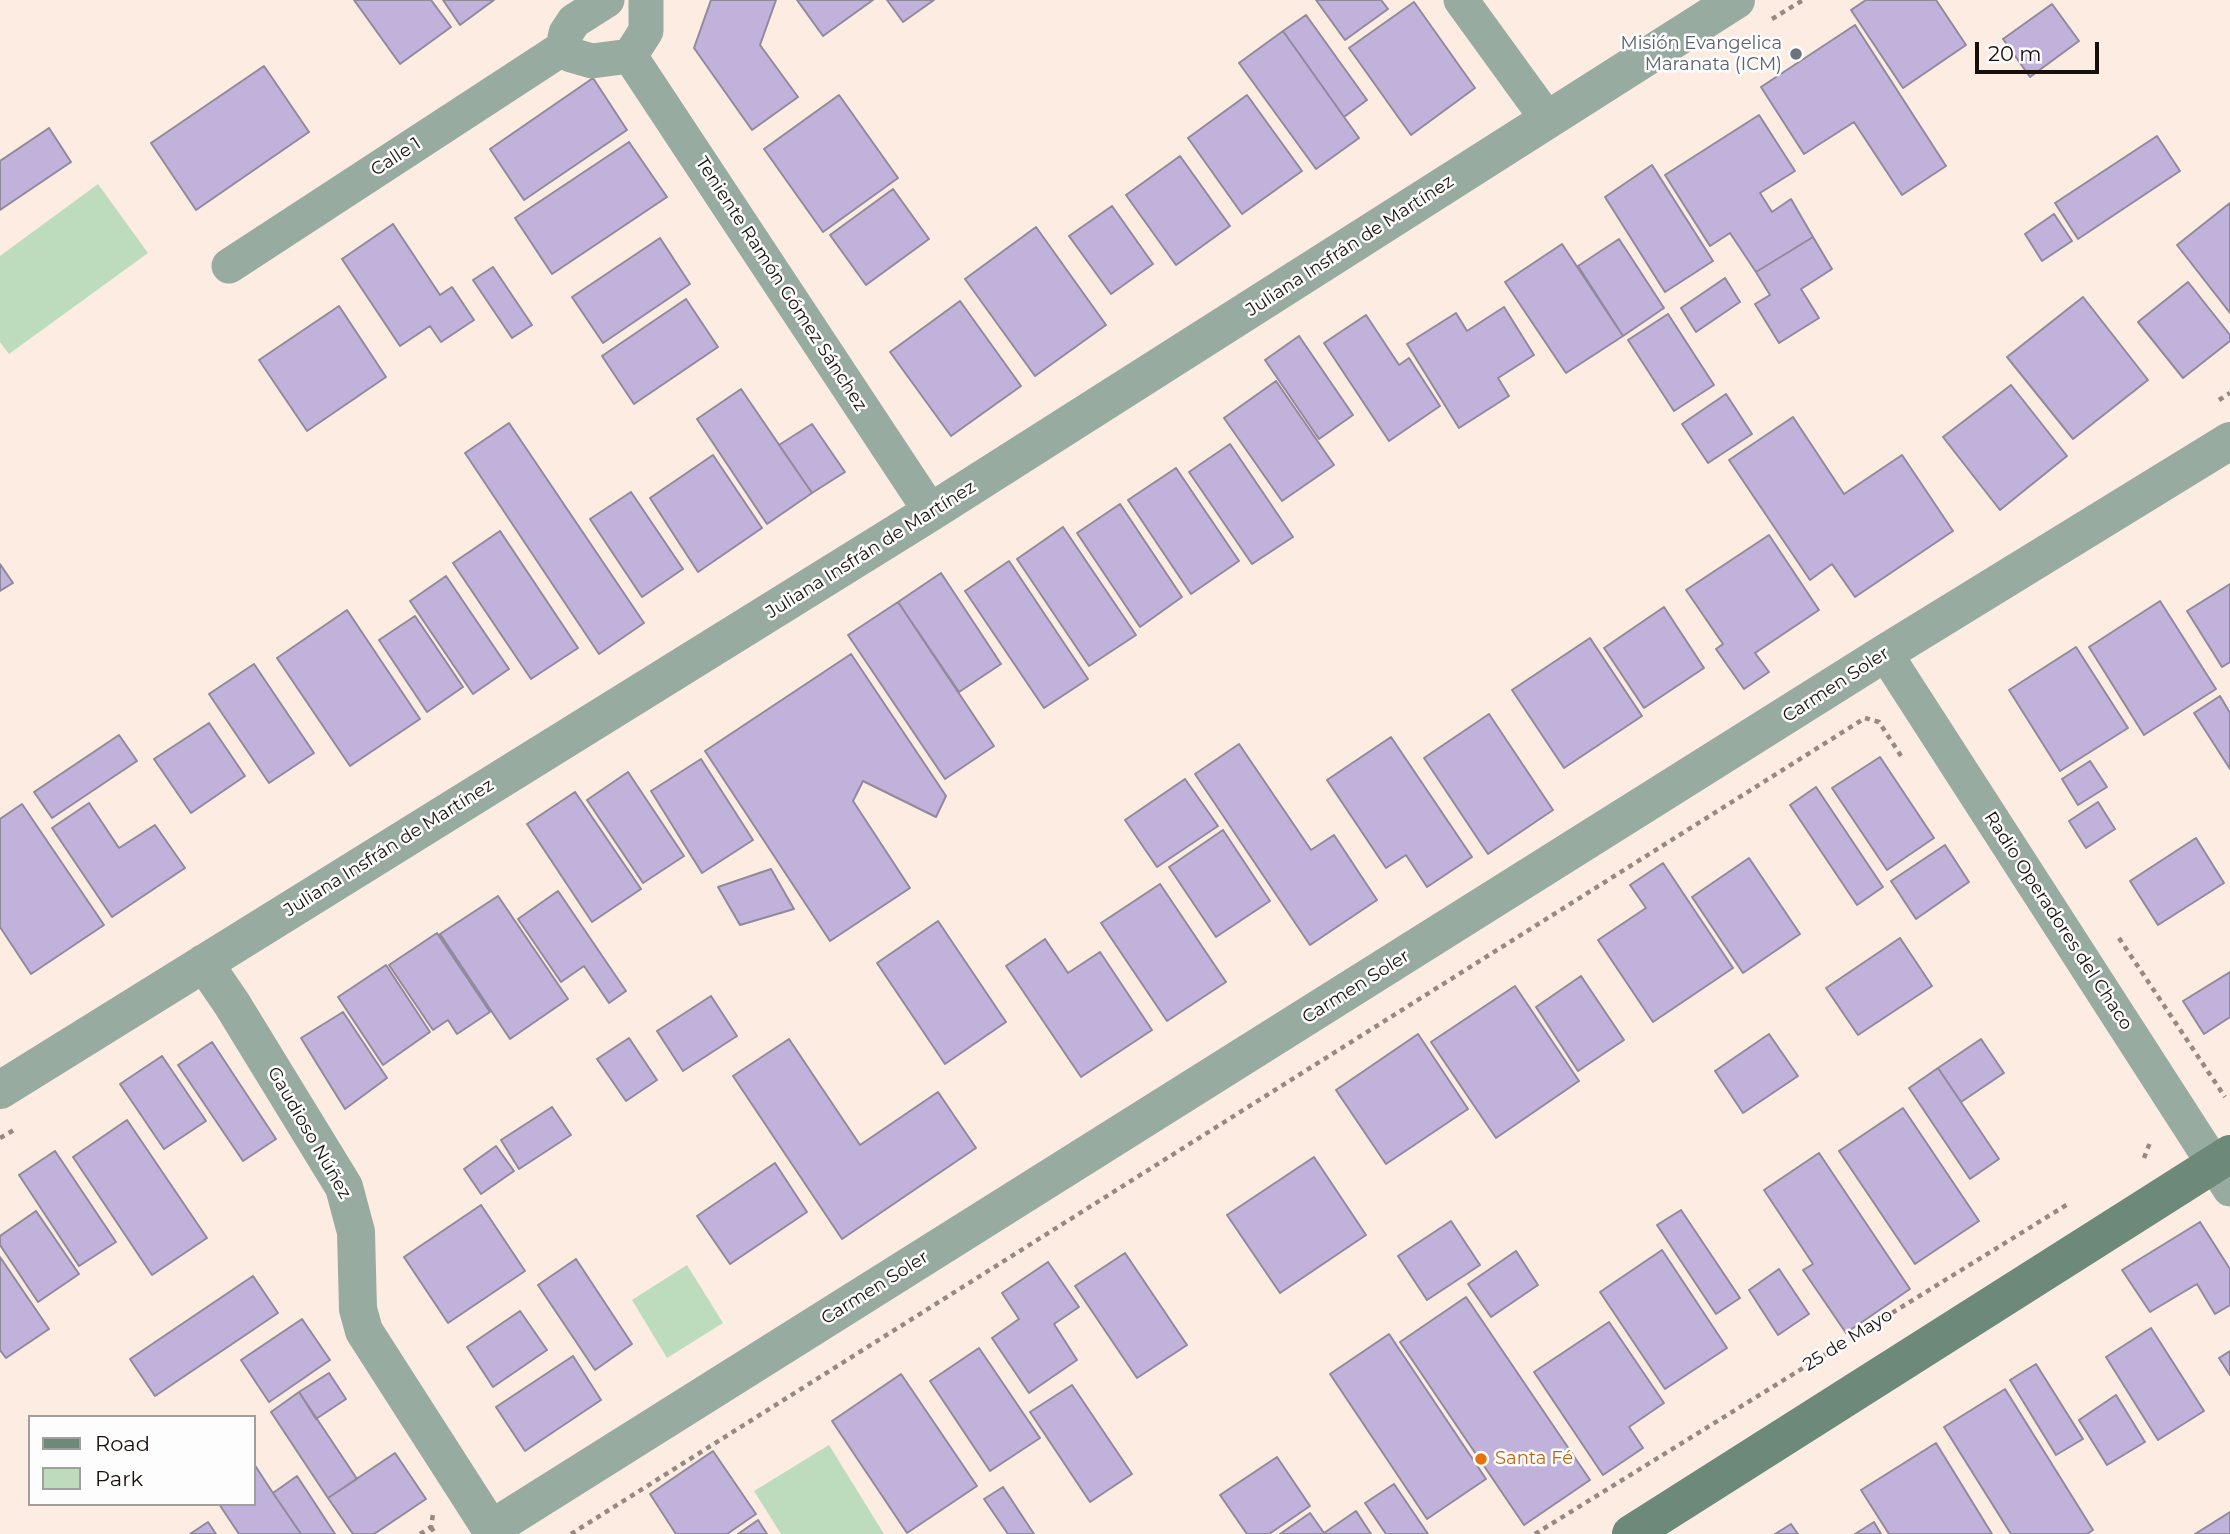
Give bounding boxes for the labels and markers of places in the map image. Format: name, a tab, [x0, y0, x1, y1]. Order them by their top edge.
place label: Misión Evangelica Maranata (ICM)	[1620, 33, 1782, 76]
marker: Misión Evangelica Maranata (ICM)	[1788, 46, 1804, 62]
place label: Santa Fé	[1495, 1448, 1573, 1470]
marker: Santa Fé	[1473, 1451, 1489, 1467]

